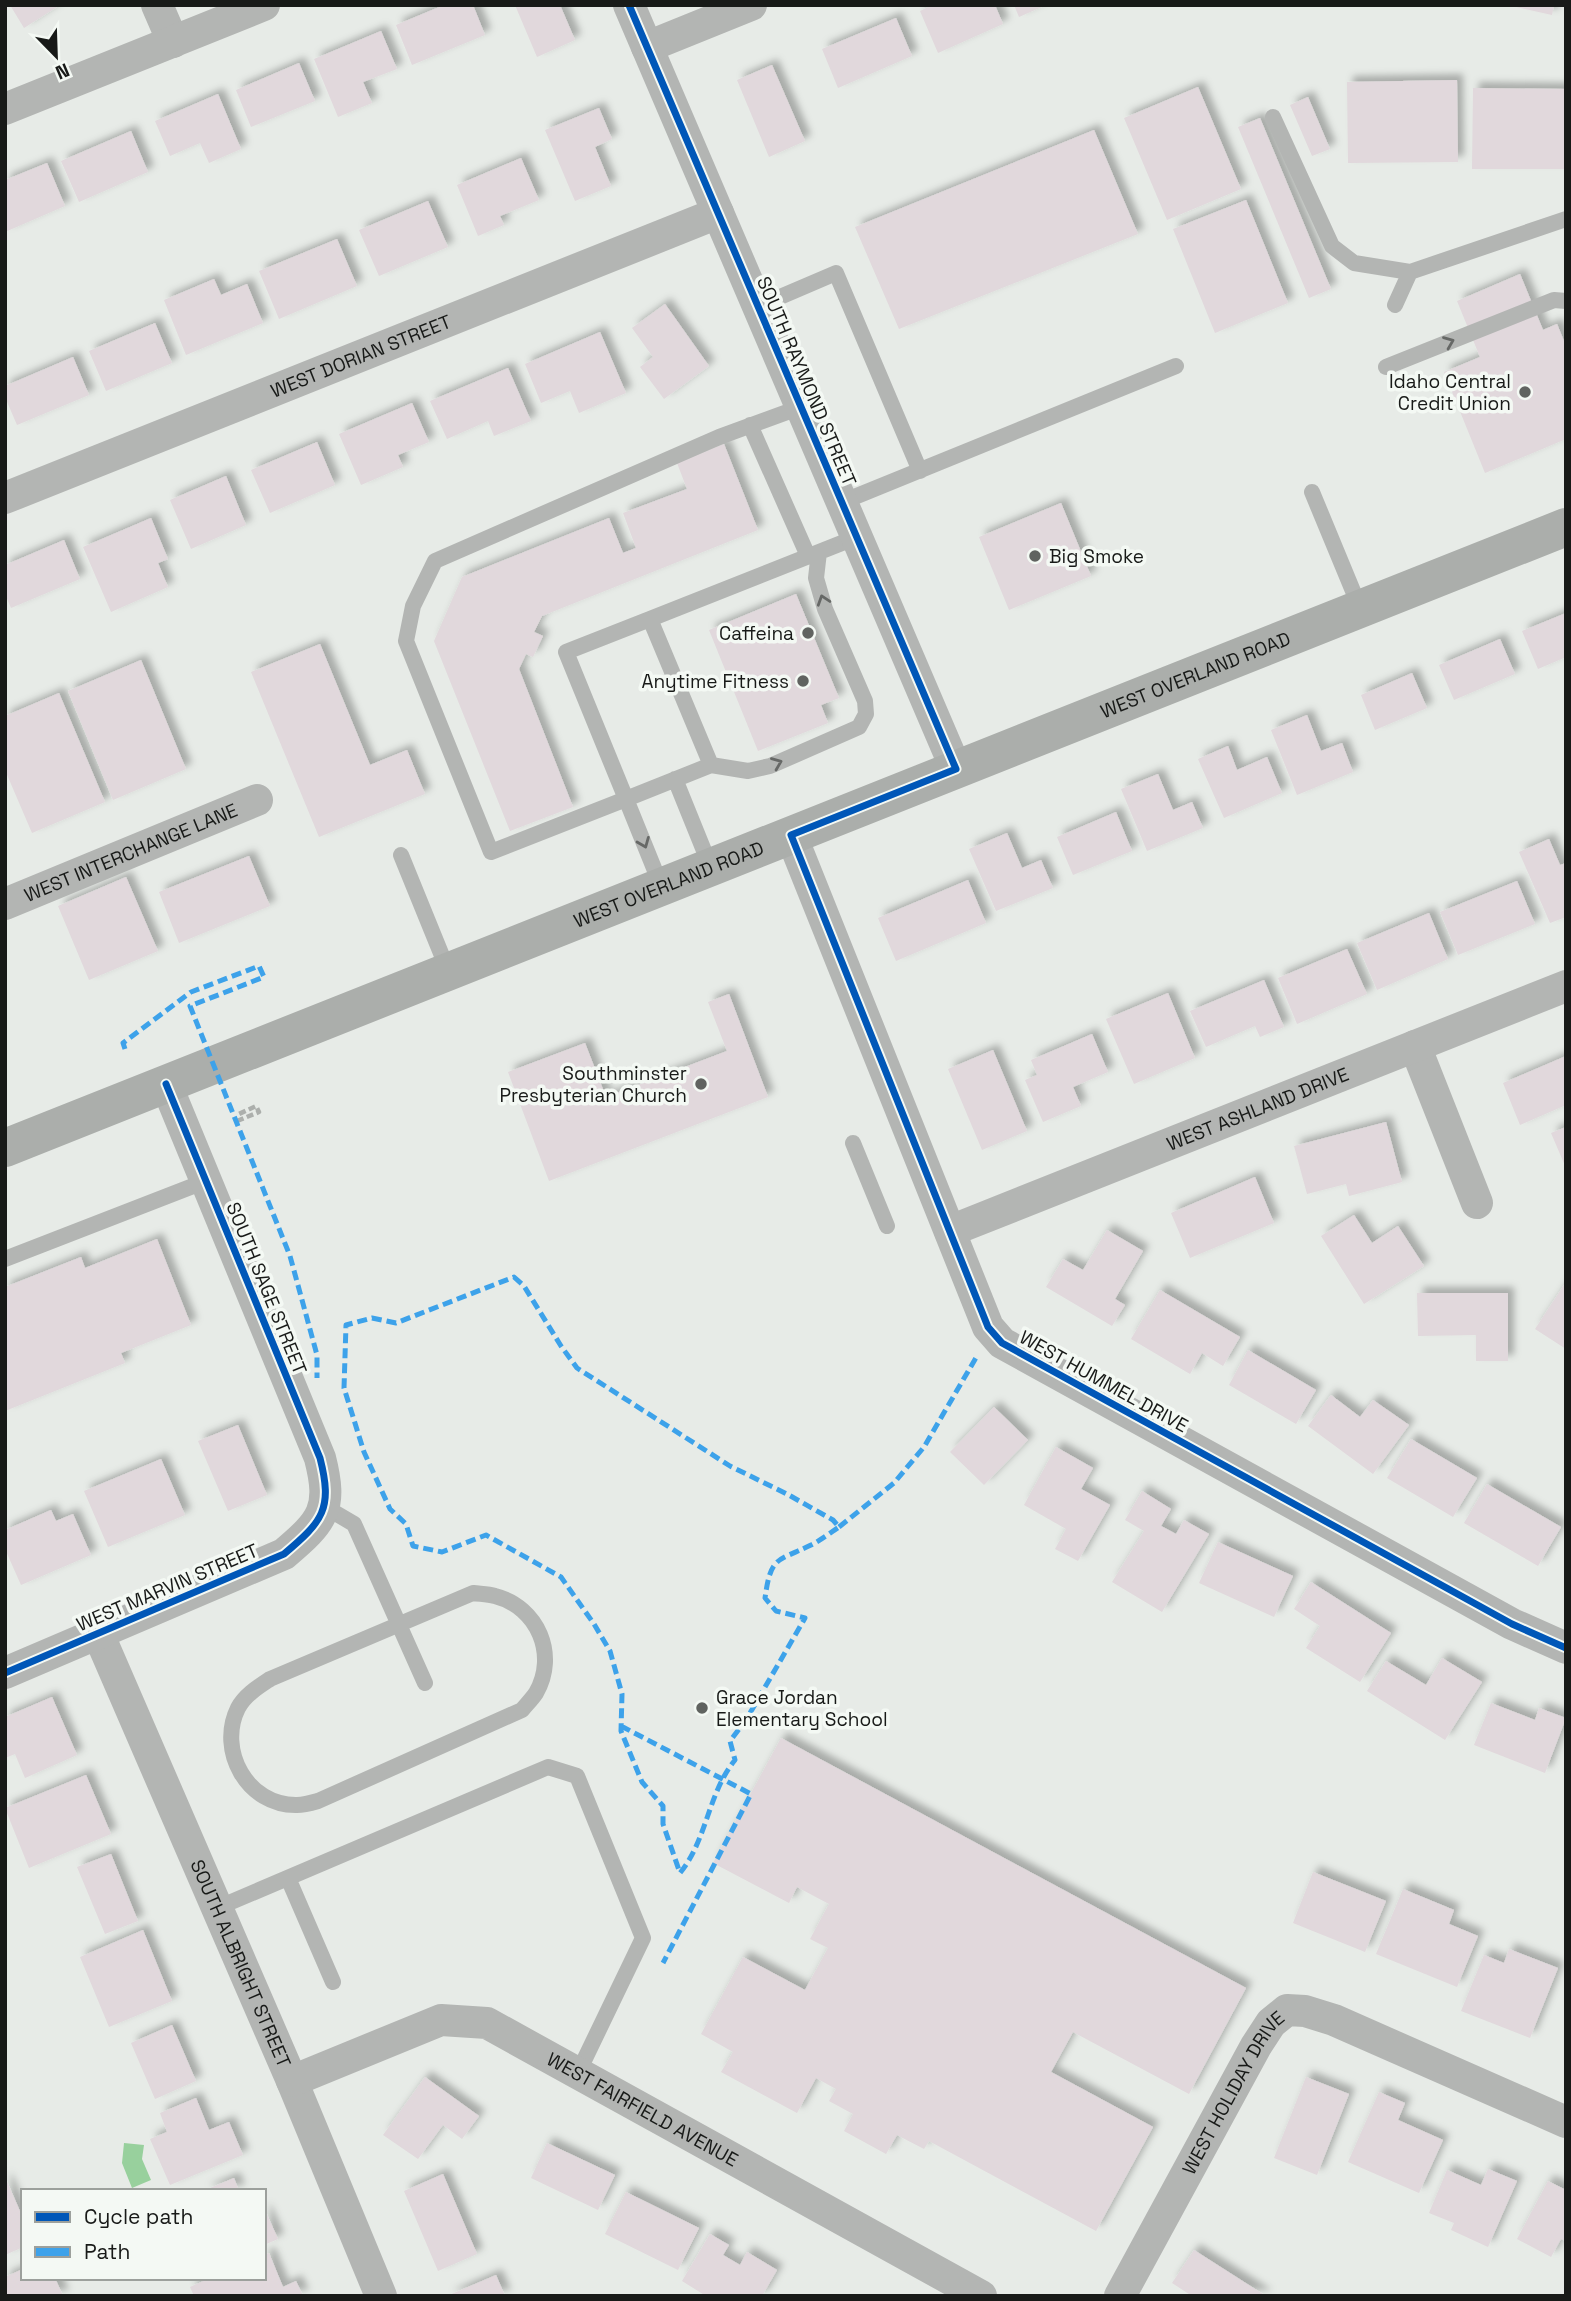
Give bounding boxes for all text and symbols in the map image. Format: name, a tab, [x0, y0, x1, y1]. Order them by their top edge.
north arrow	[21, 21, 91, 91]
text: N	[52, 57, 73, 85]
street label: SOUTH RAYMOND STREET	[751, 272, 862, 490]
street label: WEST DORIAN STREET	[267, 309, 455, 404]
one-way arrow	[1443, 336, 1455, 350]
place label: Idaho Central Credit Union	[1389, 369, 1511, 416]
marker: Idaho Central Credit Union	[1517, 384, 1533, 400]
place label: Big Smoke	[1049, 544, 1144, 569]
marker: Big Smoke	[1027, 548, 1043, 564]
one-way arrow	[816, 594, 831, 606]
place label: Caffeina	[719, 621, 794, 646]
marker: Caffeina	[800, 625, 816, 641]
street label: WEST OVERLAND ROAD	[1097, 626, 1294, 724]
place label: Anytime Fitness	[641, 669, 789, 694]
marker: Anytime Fitness	[795, 673, 811, 689]
one-way arrow	[770, 757, 782, 771]
street label: WEST INTERCHANGE LANE	[21, 797, 241, 908]
street label: WEST OVERLAND ROAD	[570, 835, 767, 934]
one-way arrow	[636, 836, 650, 848]
place label: Southminster Presbyterian Church	[500, 1061, 687, 1108]
street label: WEST ASHLAND DRIVE	[1163, 1062, 1353, 1157]
marker: Southminster Presbyterian Church	[693, 1076, 709, 1092]
street label: SOUTH SAGE STREET	[221, 1198, 313, 1378]
street label: WEST HUMMEL DRIVE	[1015, 1325, 1193, 1438]
street label: WEST MARVIN STREET	[73, 1538, 262, 1637]
place label: Grace Jordan Elementary School	[716, 1685, 888, 1732]
marker: Grace Jordan Elementary School	[694, 1700, 710, 1716]
street label: SOUTH ALBRIGHT STREET	[185, 1856, 297, 2071]
street label: WEST HOLIDAY DRIVE	[1177, 2005, 1290, 2179]
street label: WEST FAIRFIELD AVENUE	[542, 2047, 742, 2172]
legend	[21, 2189, 266, 2280]
text: Cycle path	[84, 2203, 193, 2230]
text: Path	[84, 2238, 130, 2265]

